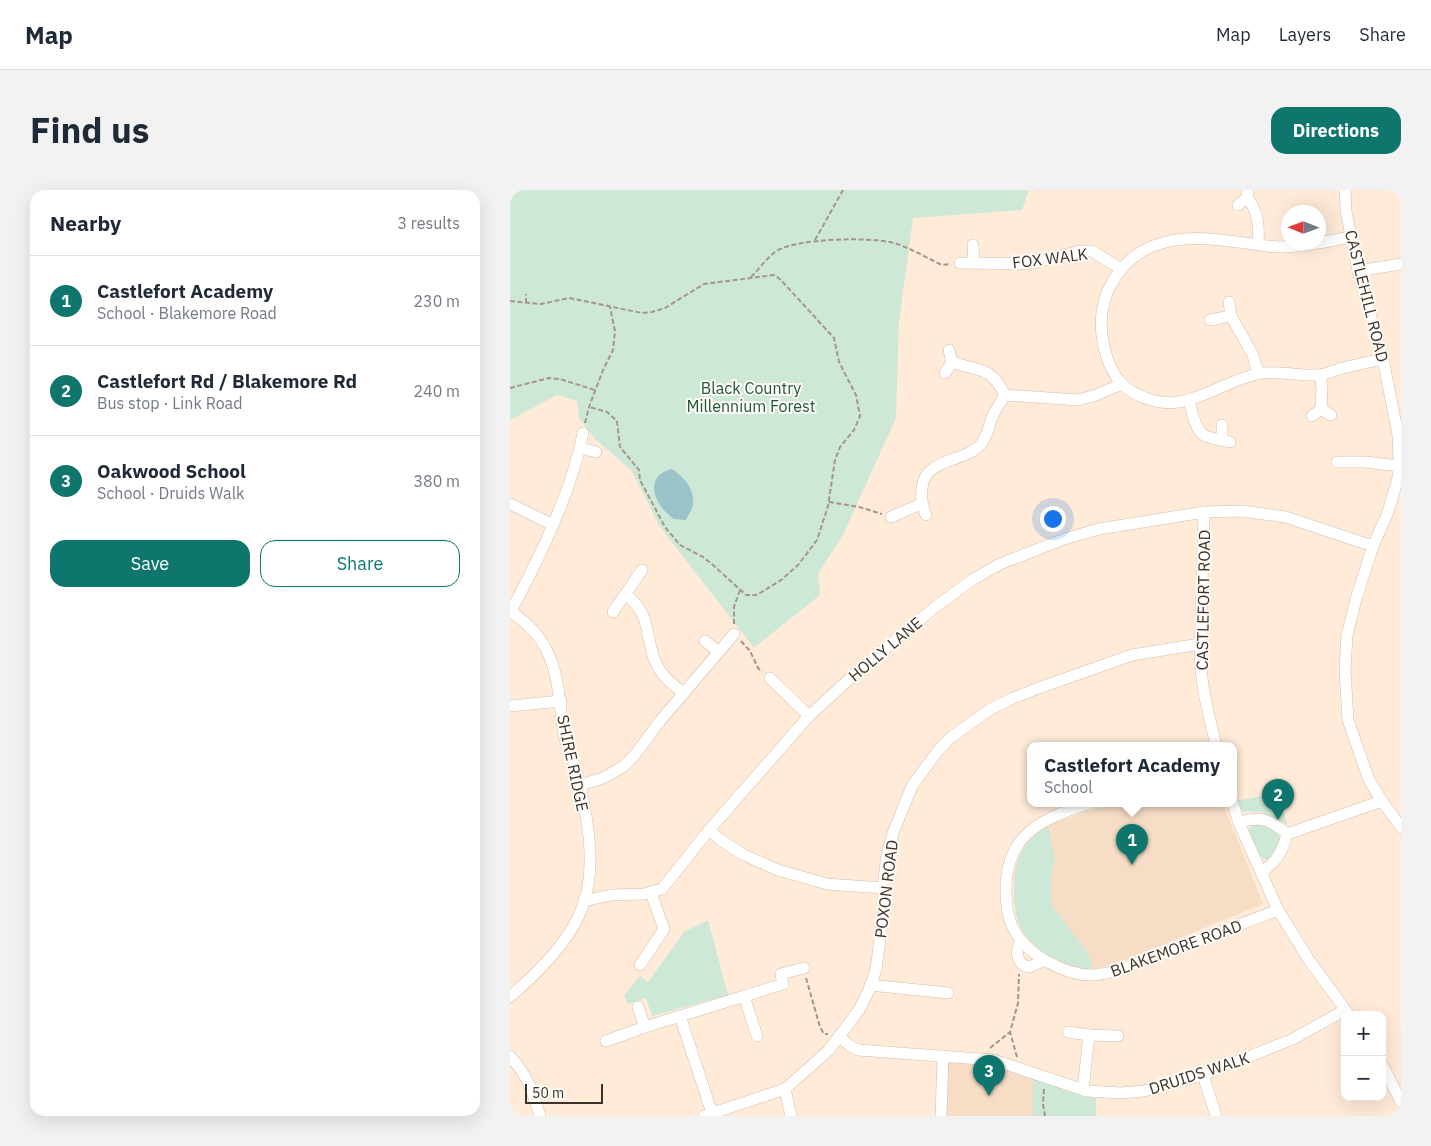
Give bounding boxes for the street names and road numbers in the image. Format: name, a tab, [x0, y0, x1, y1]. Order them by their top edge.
street label: CASTLEHILL ROAD	[1341, 228, 1393, 364]
street label: FOX WALK	[1011, 243, 1089, 273]
street label: CASTLEFORT ROAD	[1192, 529, 1214, 671]
street label: HOLLY LANE	[844, 612, 926, 686]
street label: SHIRE RIDGE	[553, 713, 593, 813]
street label: POXON ROAD	[870, 839, 902, 939]
street label: BLAKEMORE ROAD	[1108, 915, 1244, 981]
street label: DRUIDS WALK	[1146, 1047, 1252, 1099]

